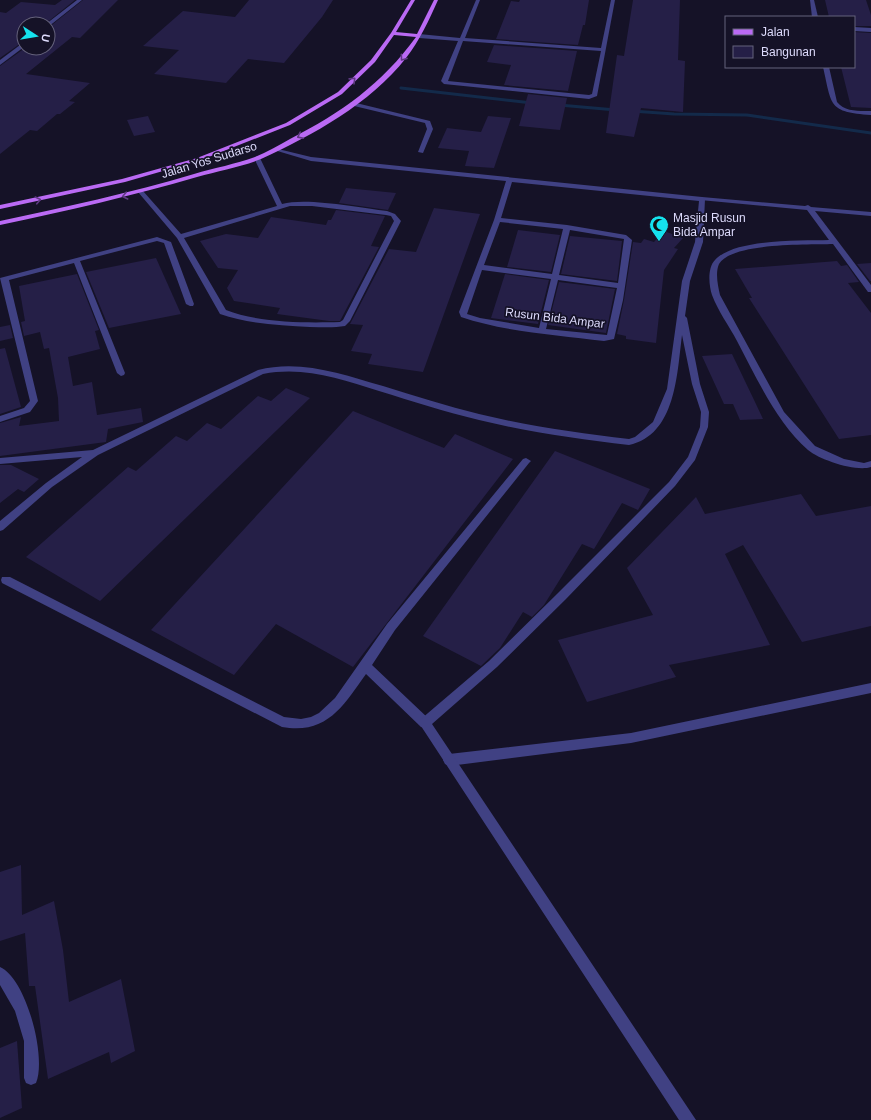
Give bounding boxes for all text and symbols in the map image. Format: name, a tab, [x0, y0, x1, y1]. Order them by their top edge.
north arrow	[16, 16, 56, 56]
legend	[725, 16, 855, 68]
text: Jalan	[761, 25, 790, 39]
text: U	[39, 33, 52, 43]
text: Bangunan	[761, 45, 816, 59]
one-way arrow	[401, 53, 408, 60]
one-way arrow	[348, 78, 356, 85]
one-way arrow	[297, 132, 305, 139]
street label: Jalan Yos Sudarso	[159, 139, 259, 181]
one-way arrow	[122, 191, 128, 199]
one-way arrow	[35, 196, 41, 204]
place label: Masjid Rusun Bida Ampar	[673, 211, 746, 239]
mosque icon: Masjid Rusun Bida Ampar	[648, 214, 670, 242]
street label: Rusun Bida Ampar	[504, 305, 606, 331]

